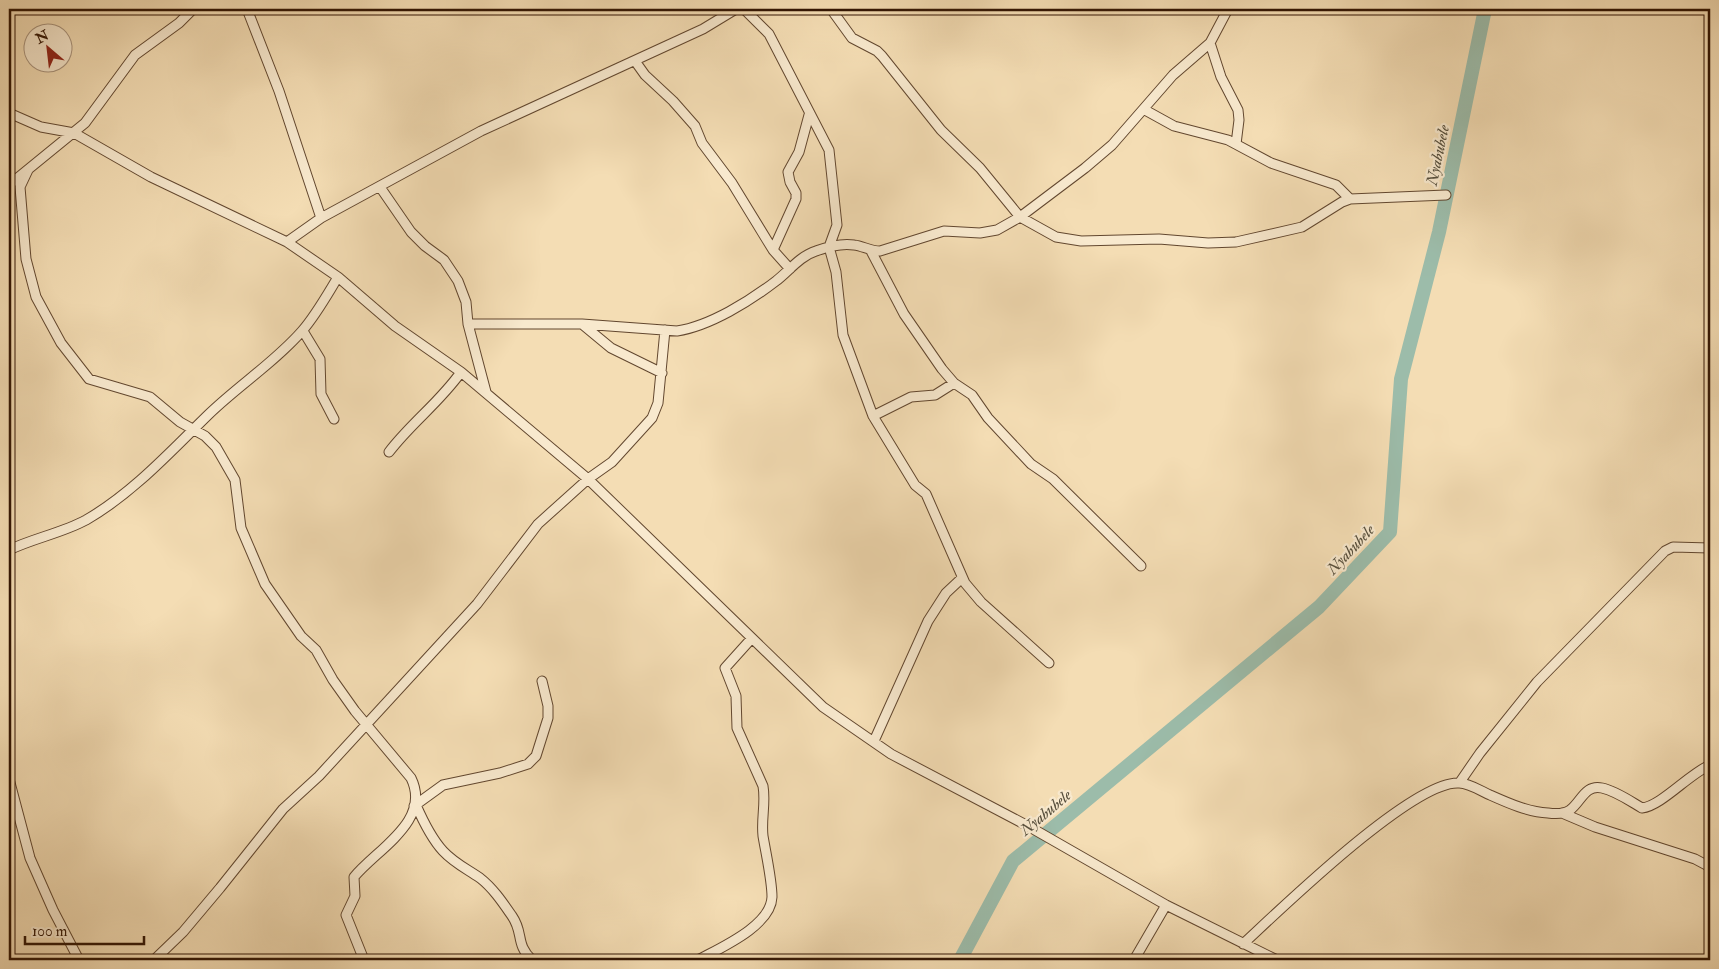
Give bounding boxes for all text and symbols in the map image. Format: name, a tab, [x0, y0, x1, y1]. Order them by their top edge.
north arrow	[22, 22, 72, 72]
text: N	[32, 26, 52, 48]
water label: Nyabubele	[1422, 123, 1454, 188]
water label: Nyabubele	[1322, 520, 1379, 580]
water label: Nyabubele	[1015, 785, 1076, 841]
scale bar	[25, 914, 144, 946]
text: 100 m	[32, 922, 68, 941]

